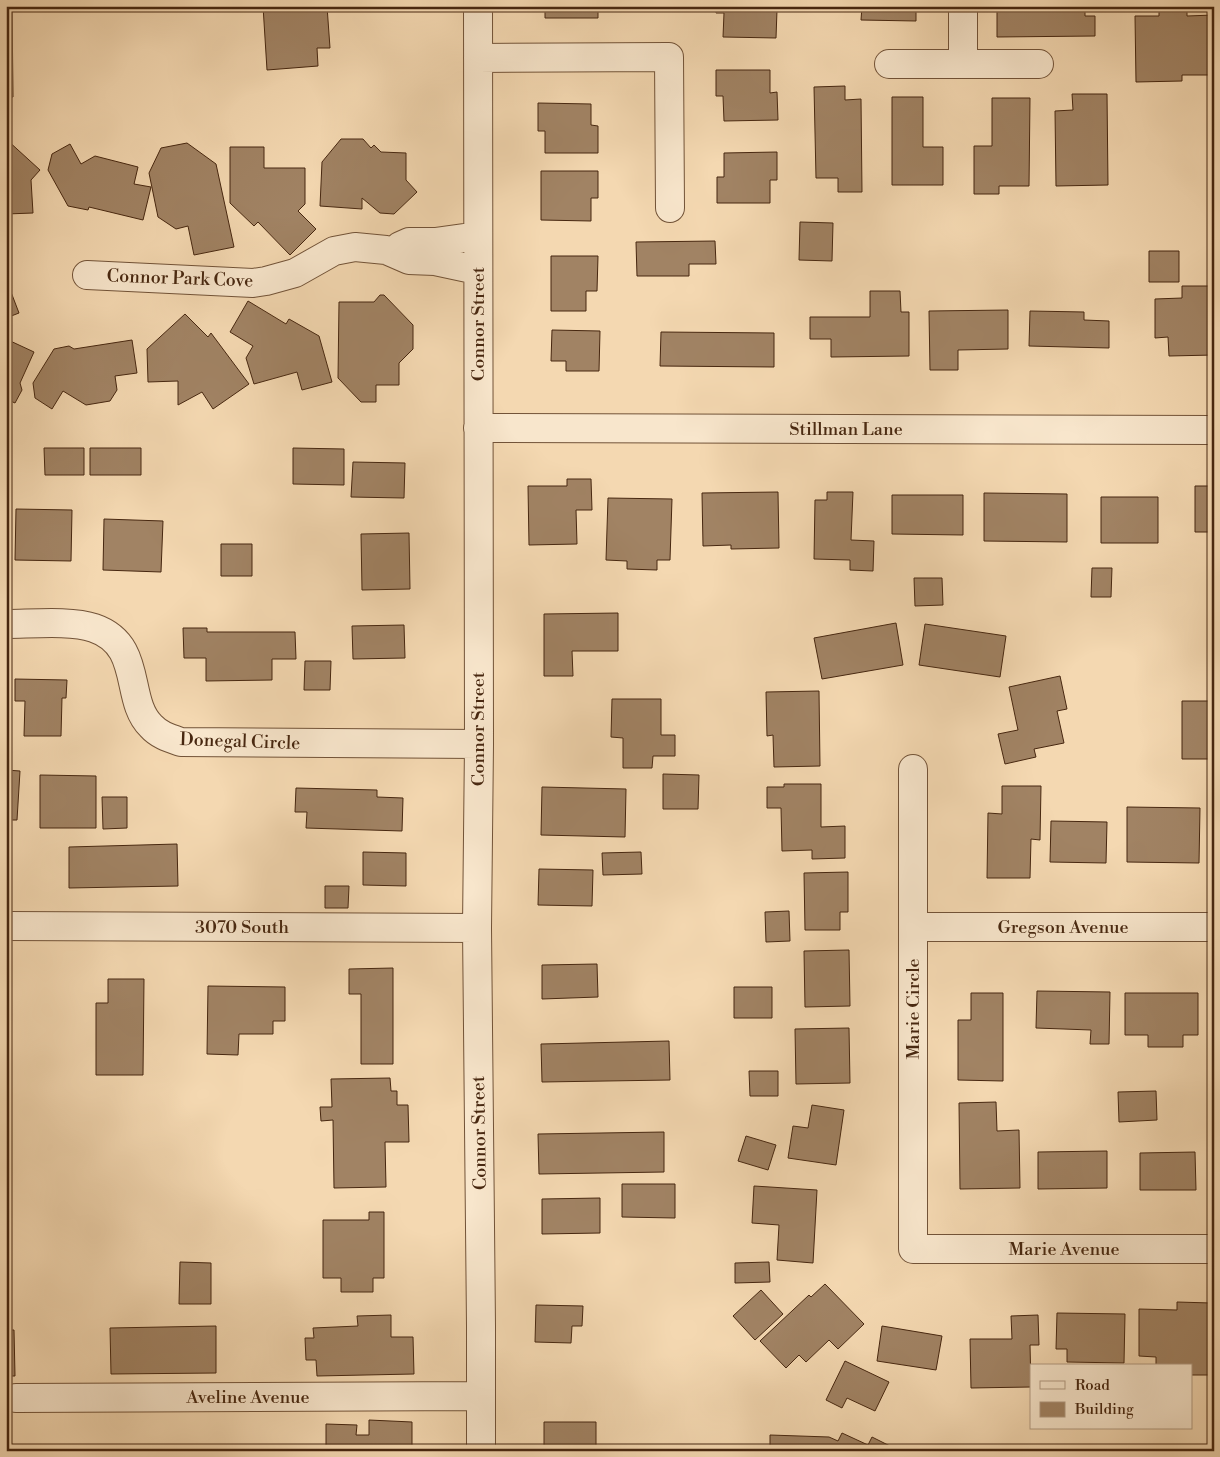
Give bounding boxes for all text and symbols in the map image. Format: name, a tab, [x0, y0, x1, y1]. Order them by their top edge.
street label: Connor Park Cove	[106, 264, 254, 293]
street label: Connor Street	[467, 266, 490, 381]
street label: Stillman Lane	[789, 418, 903, 441]
street label: Connor Street	[467, 671, 490, 786]
street label: Donegal Circle	[179, 728, 301, 755]
street label: 3070 South	[195, 916, 289, 939]
street label: Gregson Avenue	[997, 916, 1129, 939]
street label: Marie Circle	[902, 958, 925, 1060]
street label: Connor Street	[467, 1075, 492, 1190]
street label: Marie Avenue	[1008, 1238, 1120, 1261]
legend	[1030, 1364, 1192, 1430]
text: Road	[1075, 1376, 1110, 1395]
street label: Aveline Avenue	[185, 1386, 310, 1409]
text: Building	[1074, 1400, 1134, 1419]

